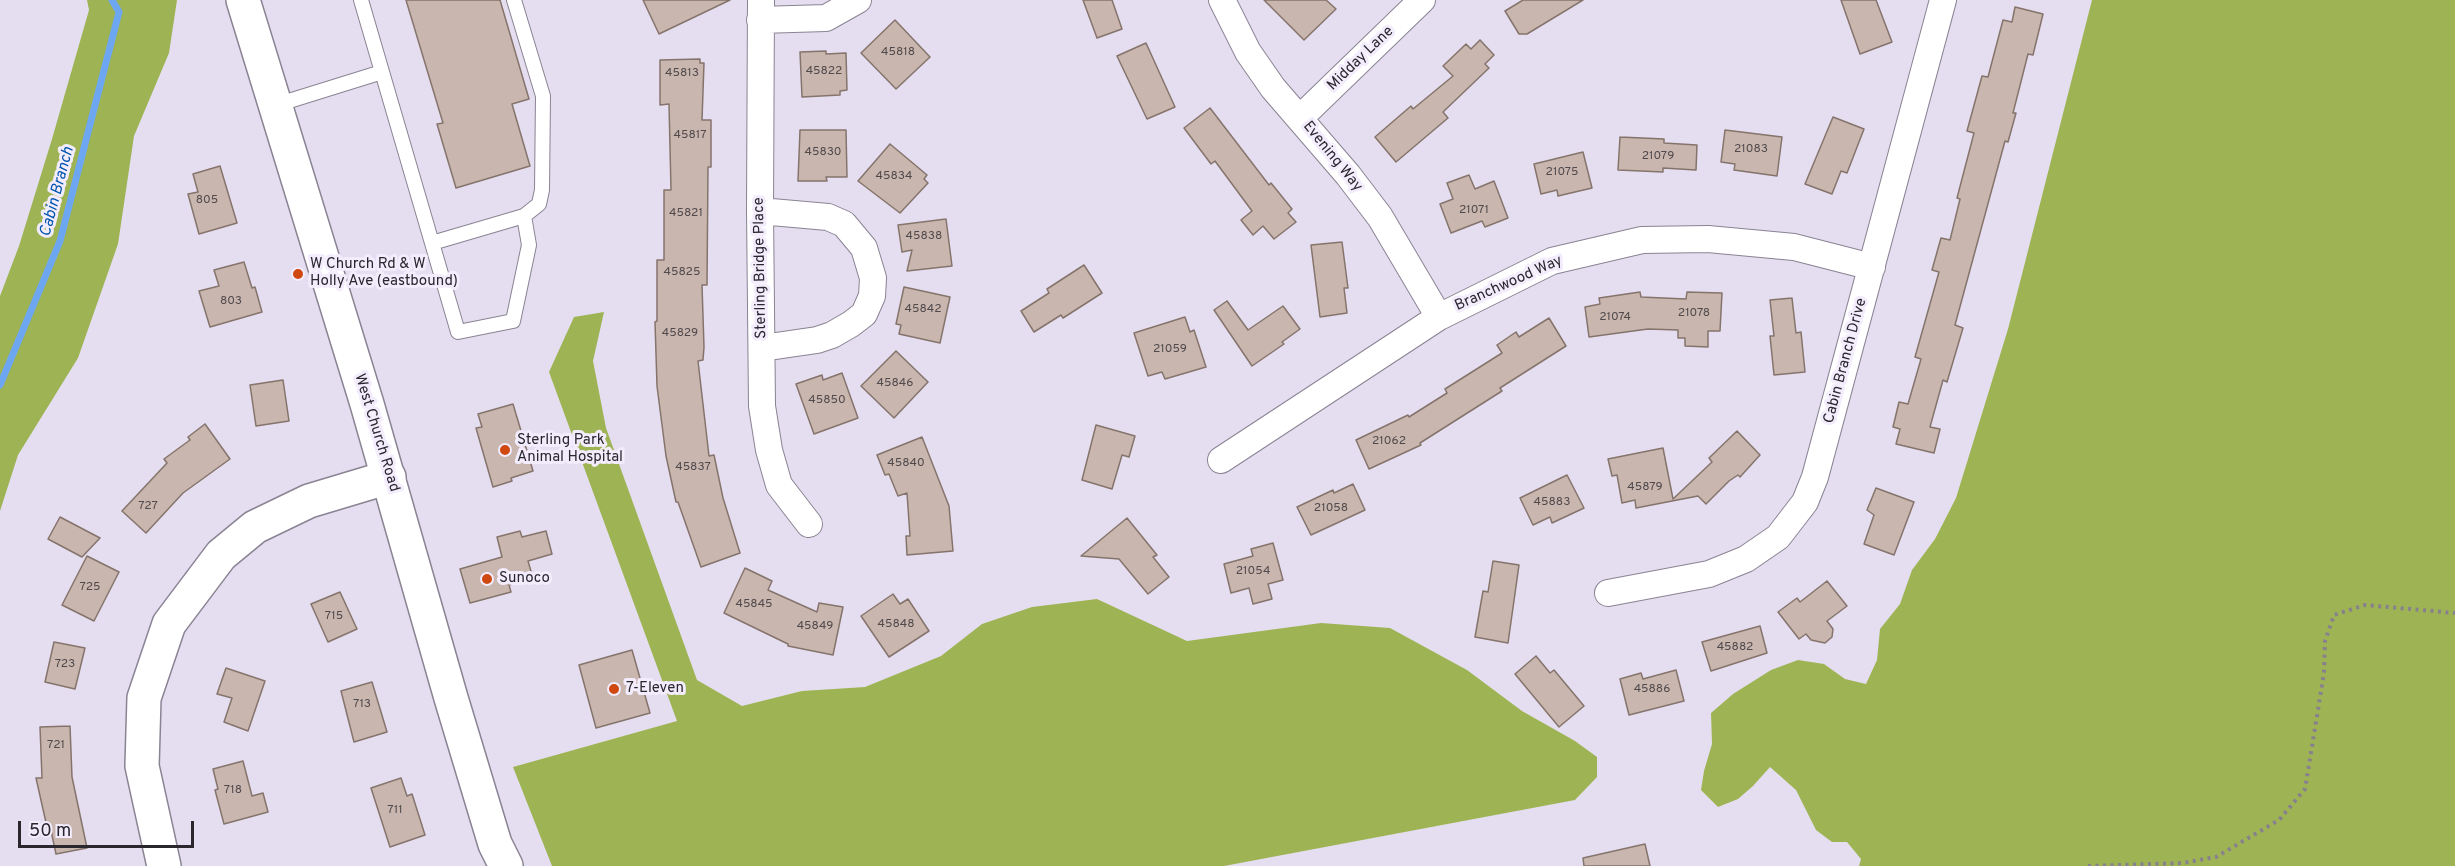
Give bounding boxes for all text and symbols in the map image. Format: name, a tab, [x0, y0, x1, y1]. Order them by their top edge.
street label: Midday Lane	[1324, 23, 1398, 95]
house number: 45818	[881, 46, 915, 60]
house number: 45822	[806, 65, 842, 79]
house number: 45813	[665, 67, 699, 81]
street label: Evening Way	[1298, 118, 1366, 196]
house number: 45817	[674, 129, 706, 143]
house number: 21083	[1734, 143, 1768, 157]
water label: Cabin Branch	[37, 145, 79, 239]
house number: 45830	[804, 146, 842, 160]
house number: 21079	[1642, 150, 1674, 164]
house number: 21075	[1546, 166, 1578, 180]
house number: 45834	[876, 170, 912, 184]
house number: 805	[196, 194, 218, 208]
street label: Sterling Bridge Place	[751, 197, 771, 339]
house number: 21071	[1459, 204, 1489, 218]
house number: 45821	[669, 207, 703, 221]
house number: 45838	[906, 230, 942, 244]
street label: Branchwood Way	[1452, 252, 1566, 316]
place label: W Church Rd & W Holly Ave (eastbound)	[310, 256, 458, 291]
house number: 45825	[664, 266, 700, 280]
marker: W Church Rd & W Holly Ave (eastbound)	[291, 267, 305, 281]
house number: 803	[220, 295, 242, 309]
street label: Cabin Branch Drive	[1821, 296, 1871, 426]
house number: 45842	[904, 303, 942, 317]
house number: 21078	[1678, 307, 1710, 321]
house number: 21074	[1599, 311, 1631, 325]
house number: 45829	[662, 327, 698, 341]
house number: 21059	[1153, 343, 1187, 357]
street label: West Church Road	[349, 372, 403, 494]
house number: 45846	[877, 377, 913, 391]
house number: 45850	[808, 394, 846, 408]
place label: Sterling Park Animal Hospital	[517, 432, 623, 467]
house number: 21062	[1372, 435, 1406, 449]
marker: Sterling Park Animal Hospital	[498, 443, 512, 457]
house number: 45840	[887, 457, 925, 471]
house number: 45837	[675, 461, 711, 475]
house number: 45879	[1627, 481, 1663, 495]
house number: 45883	[1534, 496, 1570, 510]
house number: 727	[138, 500, 158, 514]
house number: 21058	[1314, 502, 1348, 516]
house number: 21054	[1236, 565, 1270, 579]
place label: Sunoco	[499, 570, 550, 588]
marker: Sunoco	[480, 572, 494, 586]
house number: 725	[80, 581, 100, 595]
house number: 45845	[735, 598, 773, 612]
house number: 715	[325, 610, 343, 624]
house number: 45848	[877, 618, 915, 632]
house number: 45849	[797, 620, 833, 634]
house number: 45882	[1717, 641, 1753, 655]
house number: 723	[55, 658, 75, 672]
place label: 7-Eleven	[626, 680, 684, 698]
marker: 7-Eleven	[607, 682, 621, 696]
house number: 45886	[1634, 683, 1670, 697]
house number: 713	[353, 698, 371, 712]
house number: 721	[47, 739, 65, 753]
house number: 718	[224, 784, 242, 798]
house number: 711	[387, 804, 403, 818]
scale bar	[21, 809, 196, 847]
text: 50 m	[29, 820, 71, 843]

